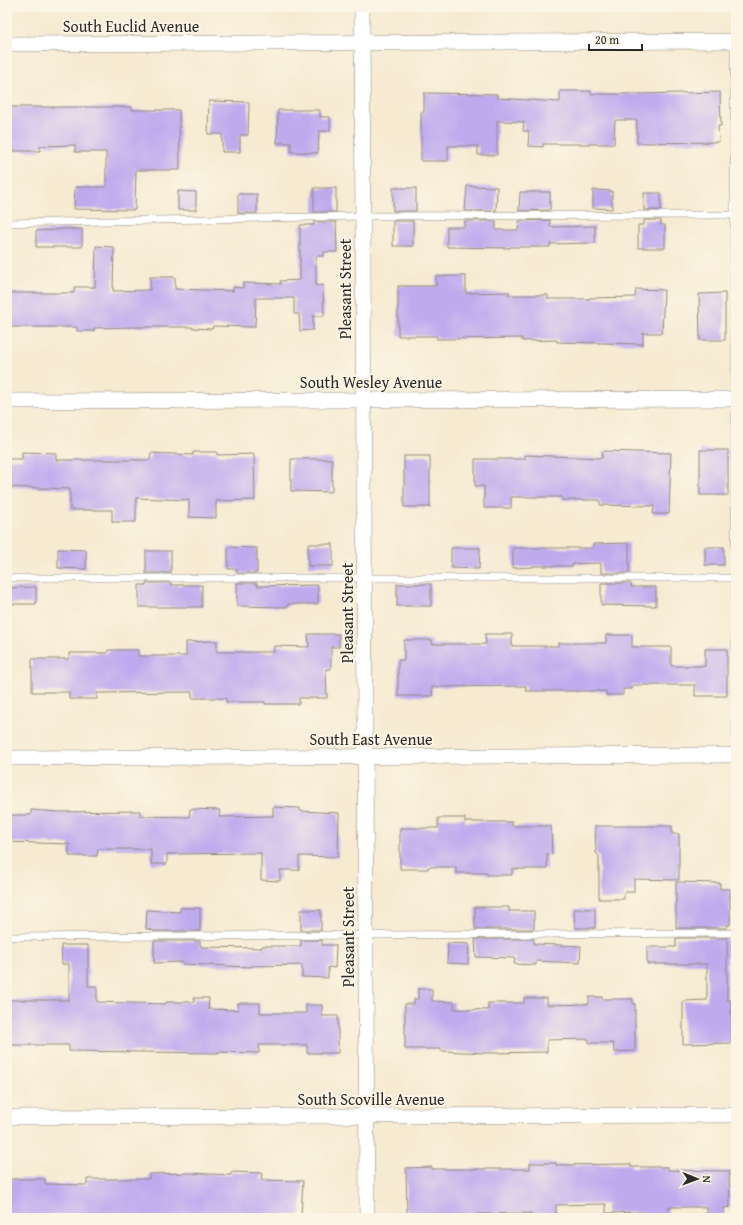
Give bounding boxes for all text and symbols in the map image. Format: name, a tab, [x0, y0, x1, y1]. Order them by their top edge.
street label: South Euclid Avenue	[63, 14, 199, 38]
scale bar	[589, 26, 642, 52]
text: 20 m	[595, 31, 619, 48]
street label: Pleasant Street	[333, 238, 357, 339]
street label: South Wesley Avenue	[300, 370, 442, 394]
street label: Pleasant Street	[335, 562, 359, 663]
street label: South East Avenue	[309, 727, 433, 751]
street label: Pleasant Street	[336, 886, 360, 987]
street label: South Scoville Avenue	[297, 1087, 445, 1111]
north arrow	[677, 1159, 717, 1199]
text: N	[699, 1175, 715, 1184]

